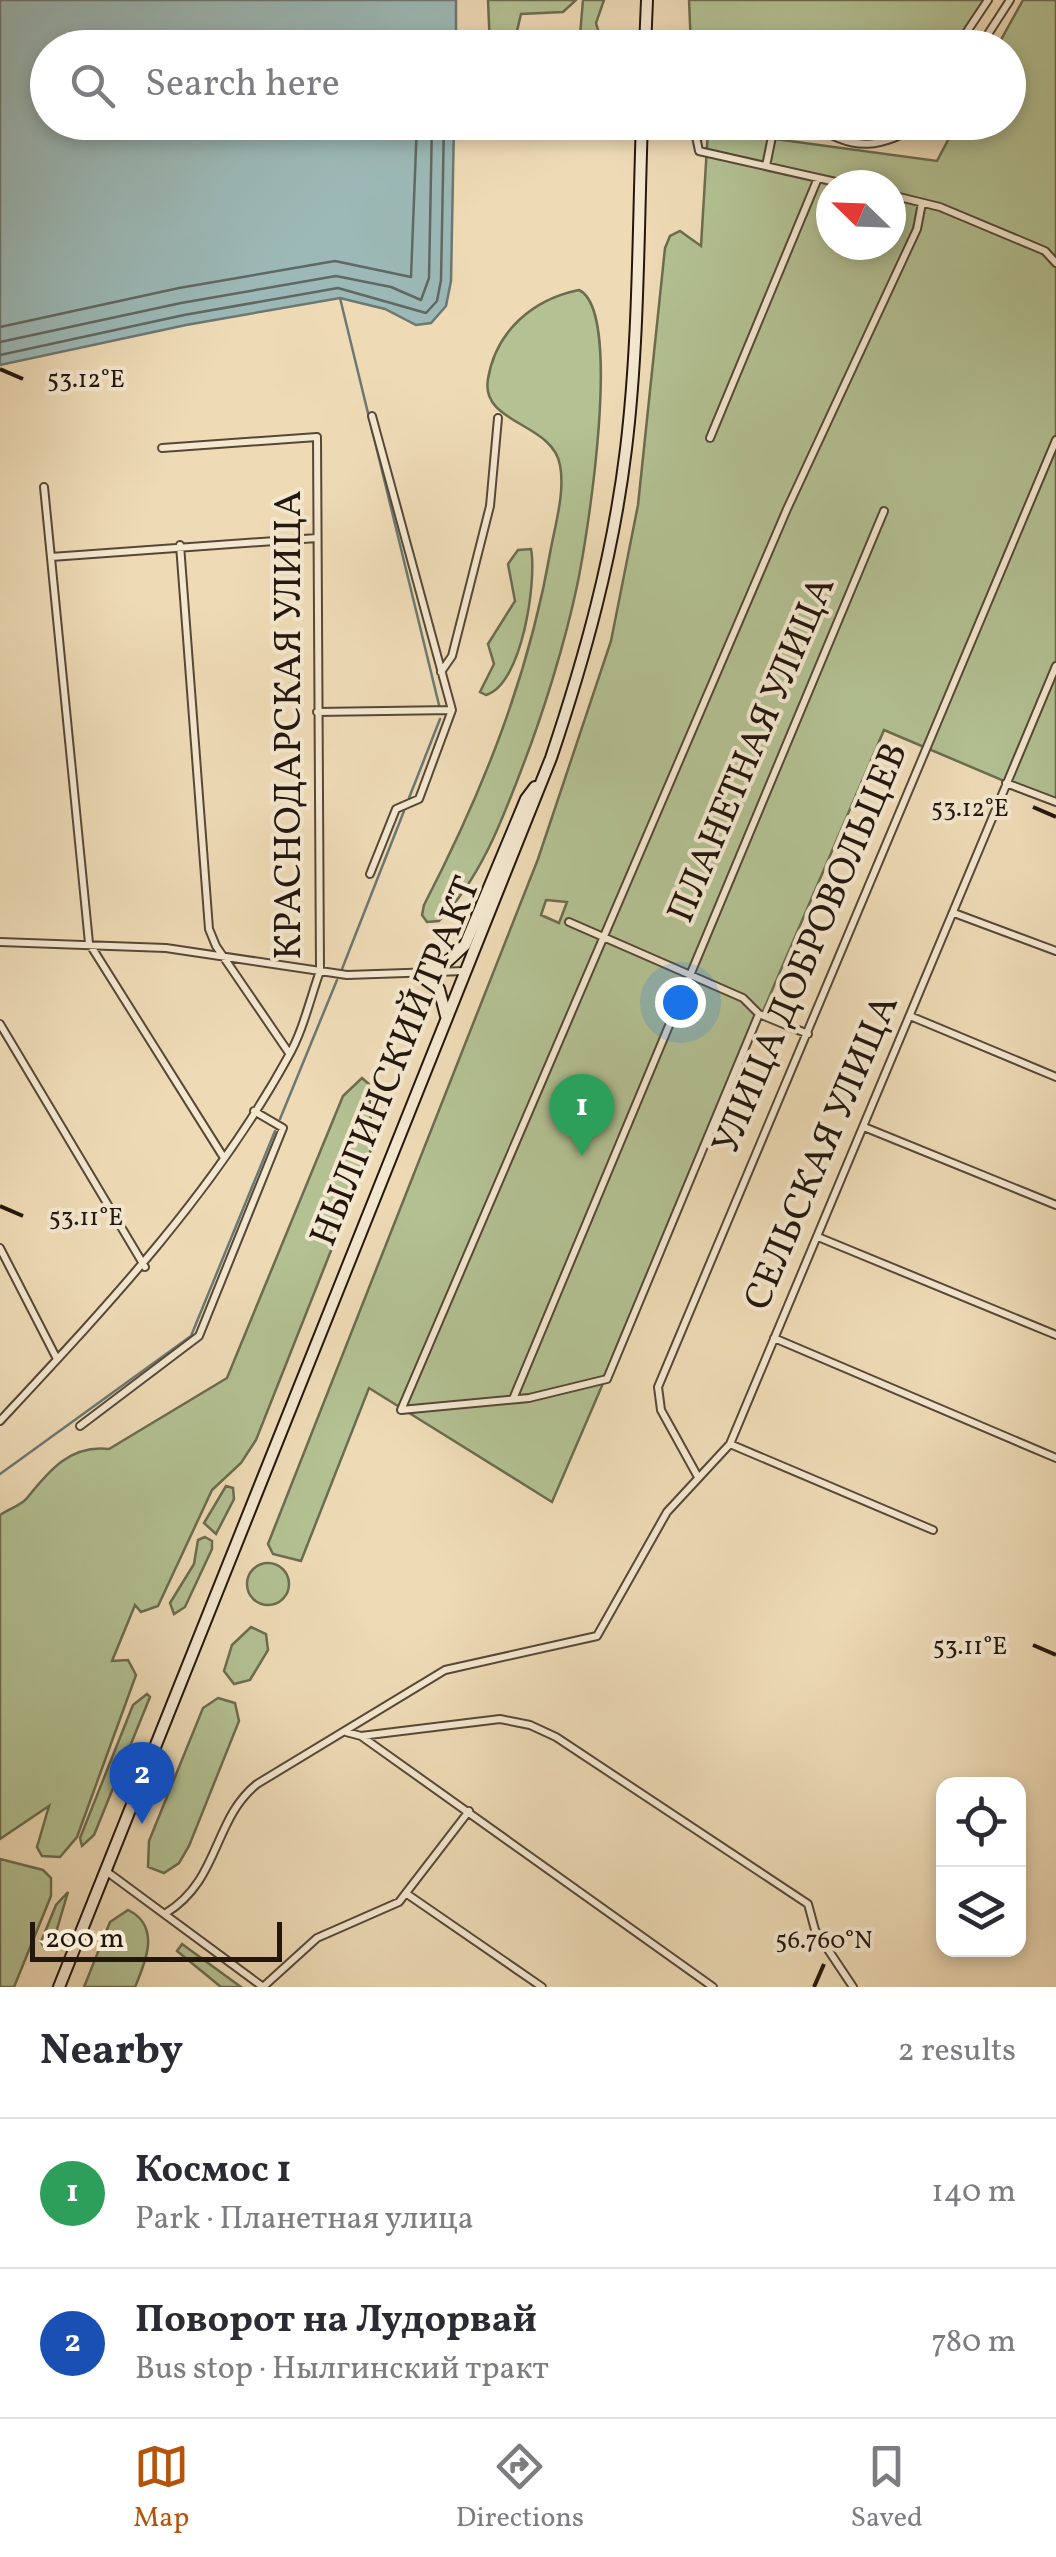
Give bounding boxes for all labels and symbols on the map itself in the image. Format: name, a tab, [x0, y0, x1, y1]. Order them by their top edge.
north arrow	[816, 170, 906, 260]
text: 53.12°E	[47, 363, 125, 398]
street label: КРАСНОДАРСКАЯ УЛИЦА	[264, 490, 317, 960]
street label: ПЛАНЕТНАЯ УЛИЦА	[656, 569, 850, 931]
street label: УЛИЦА ДОБРОВОЛЬЦЕВ	[701, 735, 923, 1163]
text: 53.12°E	[931, 792, 1009, 827]
street label: НЫЛГИНСКИЙ ТРАКТ	[299, 869, 495, 1255]
your location	[655, 977, 706, 1028]
street label: СЕЛЬСКАЯ УЛИЦА	[733, 987, 913, 1319]
pin: 1	[550, 1074, 614, 1156]
text: 53.11°E	[49, 1201, 123, 1236]
text: 53.11°E	[933, 1630, 1007, 1665]
pin: 2	[110, 1742, 174, 1824]
scale bar	[30, 1917, 282, 1962]
text: 56.760°N	[775, 1924, 873, 1959]

